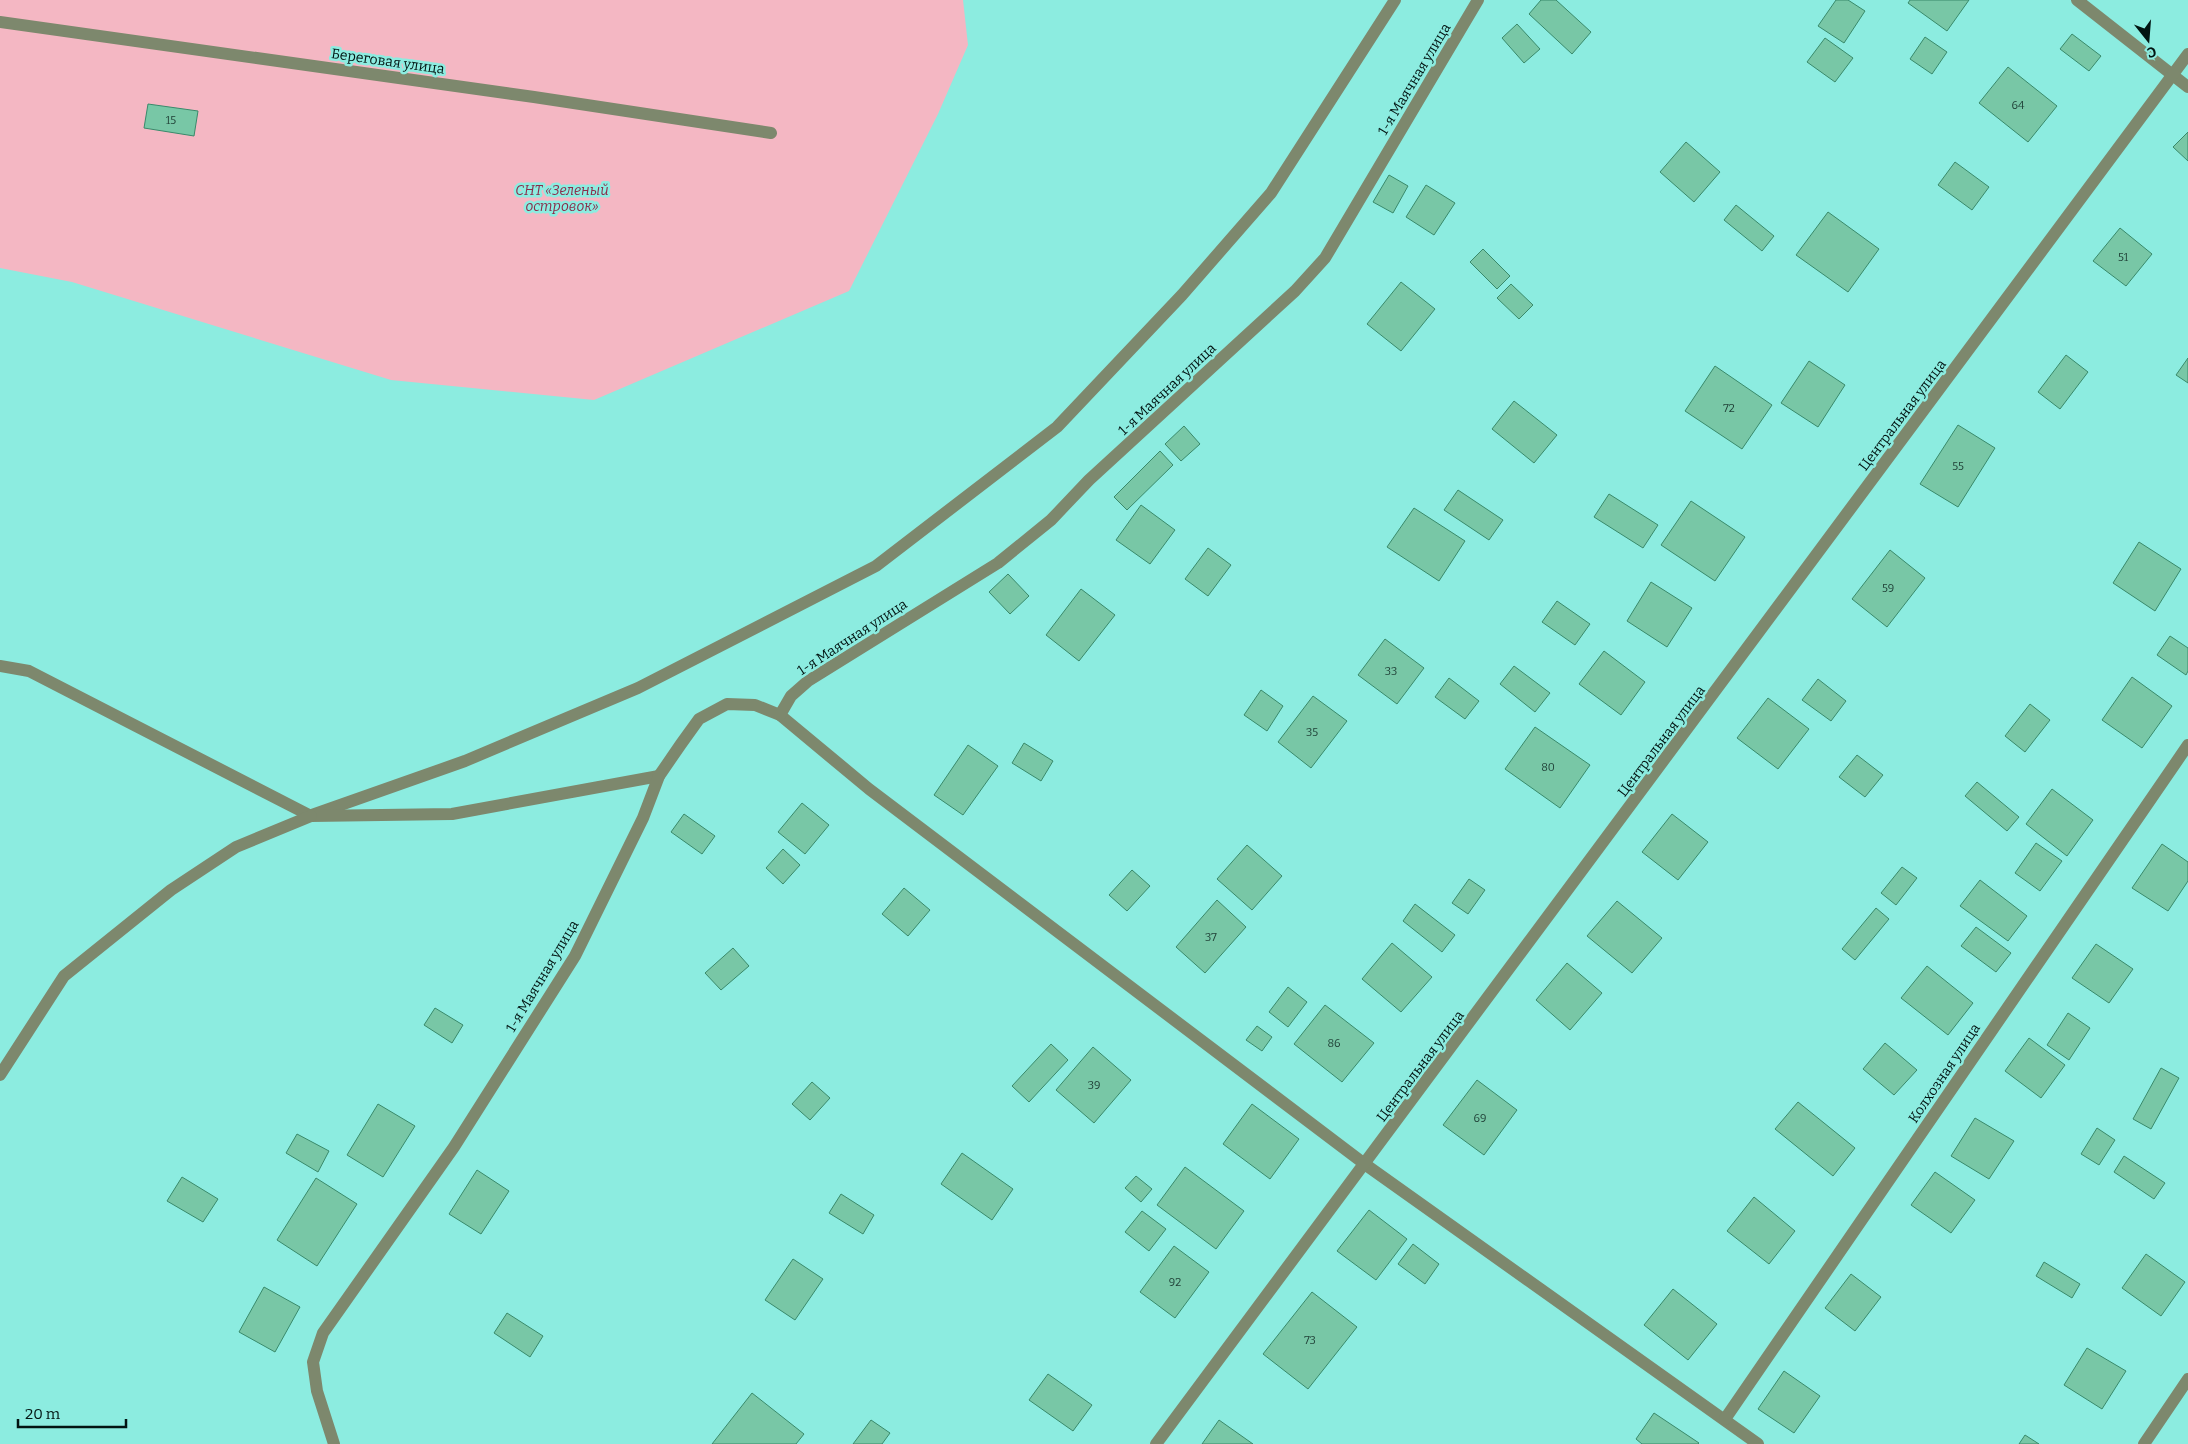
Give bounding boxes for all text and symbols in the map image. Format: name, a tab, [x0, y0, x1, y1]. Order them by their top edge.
north arrow	[2123, 15, 2173, 65]
street label: 1-я Маячная улица	[1374, 20, 1455, 138]
text: С	[2145, 43, 2158, 61]
street label: Береговая улица	[330, 45, 446, 78]
house number: 64	[2012, 99, 2025, 112]
house number: 15	[166, 114, 176, 127]
park label: СНТ «Зеленый островок»	[515, 182, 609, 215]
house number: 51	[2118, 251, 2129, 264]
street label: 1-я Маячная улица	[1115, 340, 1220, 439]
street label: Центральная улица	[1855, 356, 1950, 474]
house number: 72	[1723, 402, 1735, 415]
house number: 55	[1952, 460, 1964, 473]
house number: 59	[1882, 582, 1894, 595]
street label: 1-я Маячная улица	[794, 595, 911, 679]
house number: 33	[1385, 665, 1397, 678]
street label: Центральная улица	[1614, 682, 1709, 800]
house number: 35	[1306, 726, 1318, 739]
house number: 80	[1541, 761, 1555, 774]
street label: 1-я Маячная улица	[502, 917, 583, 1035]
house number: 37	[1205, 931, 1217, 944]
street label: Центральная улица	[1373, 1007, 1468, 1125]
street label: Колхозная улица	[1905, 1020, 1984, 1126]
house number: 86	[1327, 1037, 1341, 1050]
house number: 39	[1088, 1079, 1100, 1092]
house number: 69	[1474, 1112, 1486, 1125]
house number: 92	[1169, 1276, 1181, 1289]
house number: 73	[1304, 1334, 1316, 1347]
scale bar	[18, 1396, 125, 1428]
text: 20 m	[25, 1405, 61, 1423]

